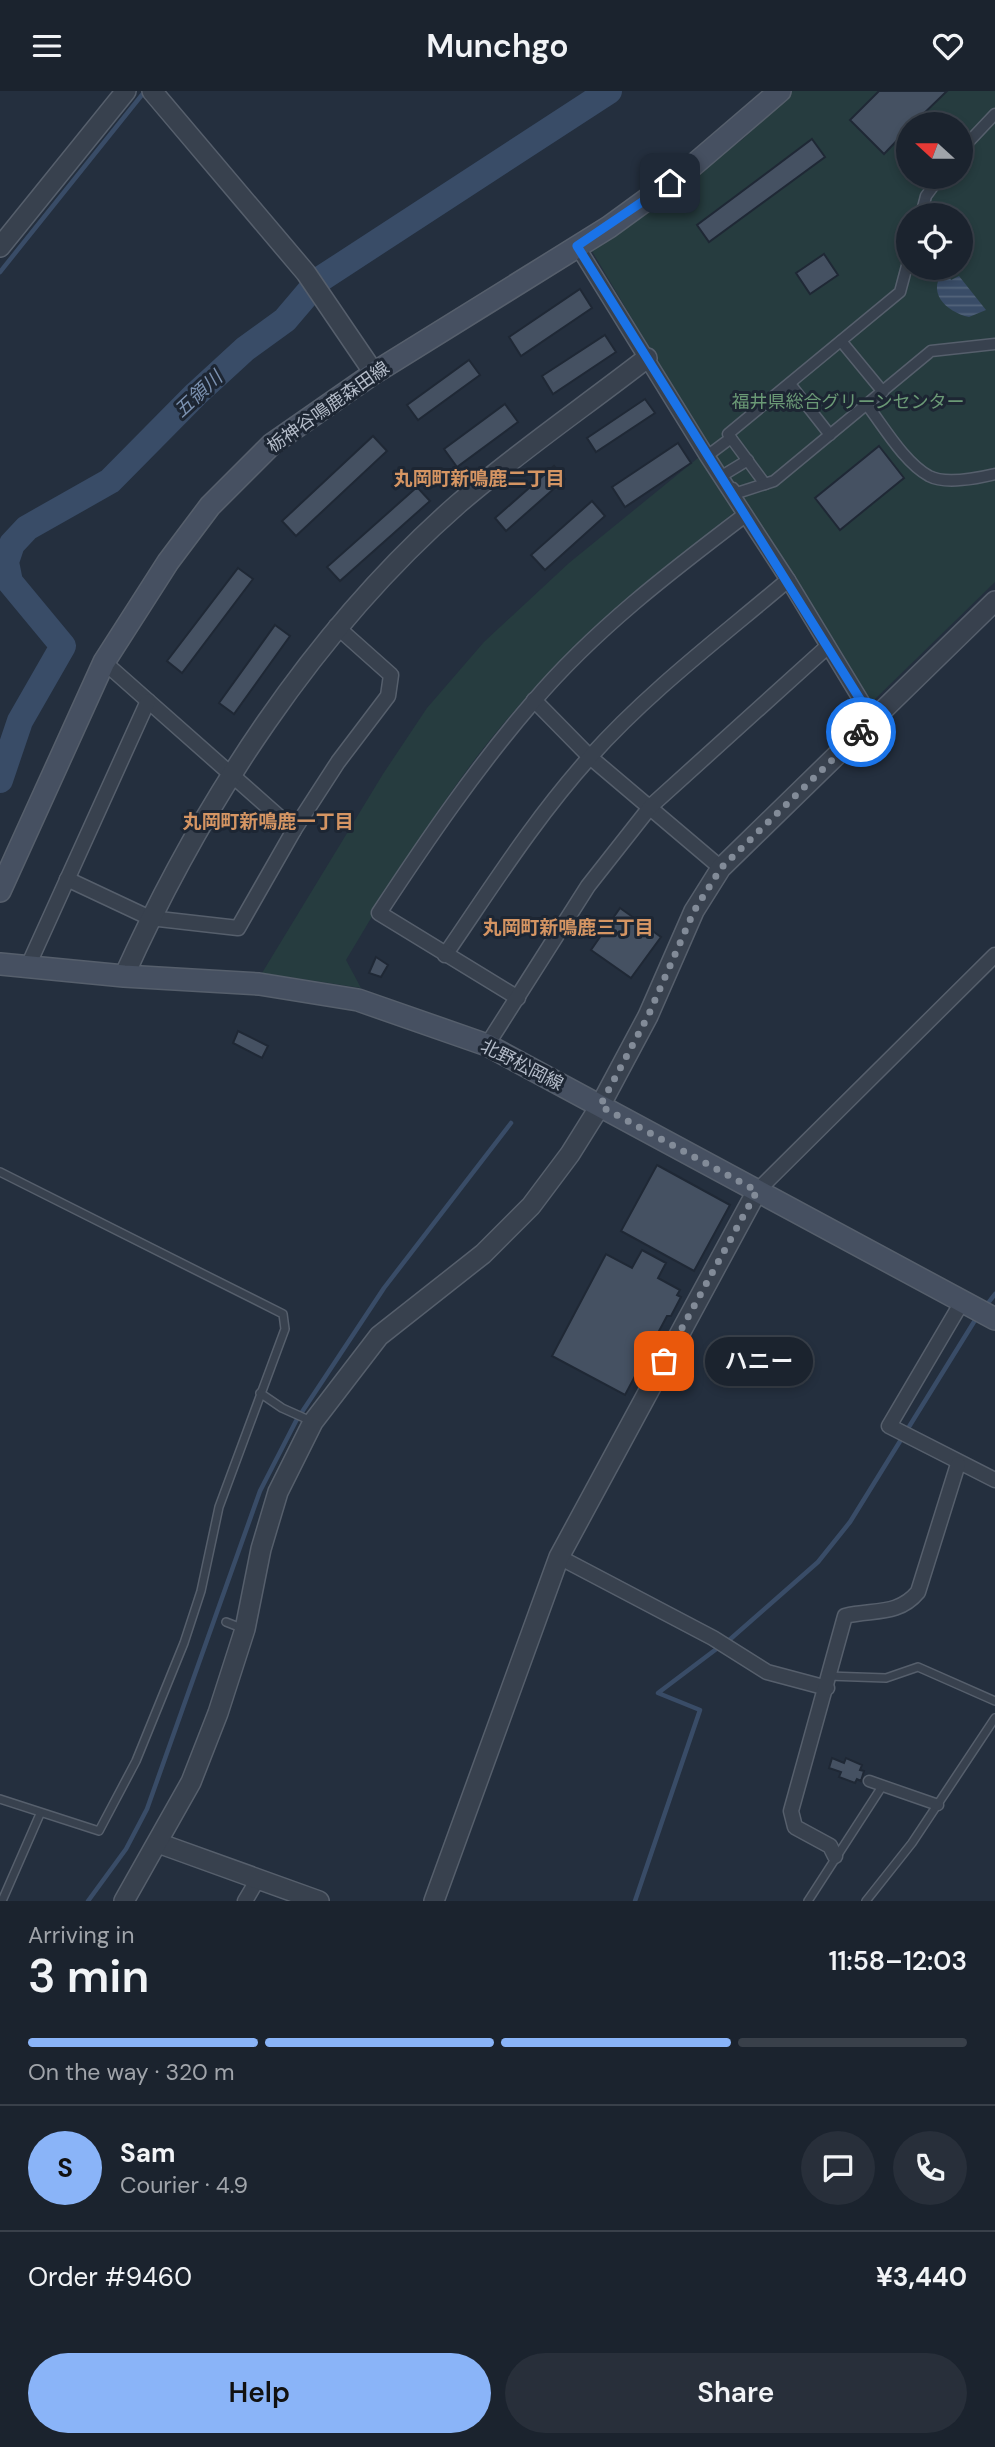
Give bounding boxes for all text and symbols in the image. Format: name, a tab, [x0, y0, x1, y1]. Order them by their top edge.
text: Munchgo	[426, 25, 569, 67]
icon: menu	[28, 27, 66, 65]
icon: heart	[929, 27, 967, 65]
north arrow	[896, 112, 973, 189]
map controls	[896, 112, 973, 280]
pin	[640, 153, 700, 213]
icon: home	[651, 164, 689, 202]
button: locate	[896, 203, 973, 280]
street label: 栃神谷鳴鹿森田線	[262, 356, 394, 458]
water label: 五領川	[169, 364, 229, 423]
park label: 福井県総合グリーンセンター	[731, 390, 965, 414]
district label: 丸岡町新鳴鹿二丁目	[393, 466, 565, 491]
courier	[826, 697, 896, 767]
icon: bike	[842, 713, 880, 751]
district label: 丸岡町新鳴鹿一丁目	[182, 809, 354, 834]
district label: 丸岡町新鳴鹿三丁目	[482, 915, 654, 940]
street label: 北野松岡線	[476, 1034, 568, 1096]
pin	[634, 1331, 694, 1391]
callout: ハニー	[706, 1337, 814, 1385]
icon: bag	[645, 1342, 683, 1380]
text: ハニー	[725, 1346, 794, 1376]
text: Arriving in	[28, 1920, 134, 1950]
text: 11:58–12:03	[828, 1944, 967, 1978]
text: 3 min	[28, 1946, 149, 2006]
text: On the way · 320 m	[28, 2057, 234, 2087]
button: chat	[801, 2131, 875, 2205]
button: phone	[893, 2131, 967, 2205]
text: Sam	[120, 2136, 175, 2170]
text: S	[57, 2151, 73, 2185]
text: Courier · 4.9	[120, 2170, 248, 2200]
text: Order #9460	[28, 2260, 192, 2294]
text: ¥3,440	[876, 2260, 967, 2294]
button: Help	[28, 2353, 491, 2433]
button: Share	[505, 2353, 967, 2433]

